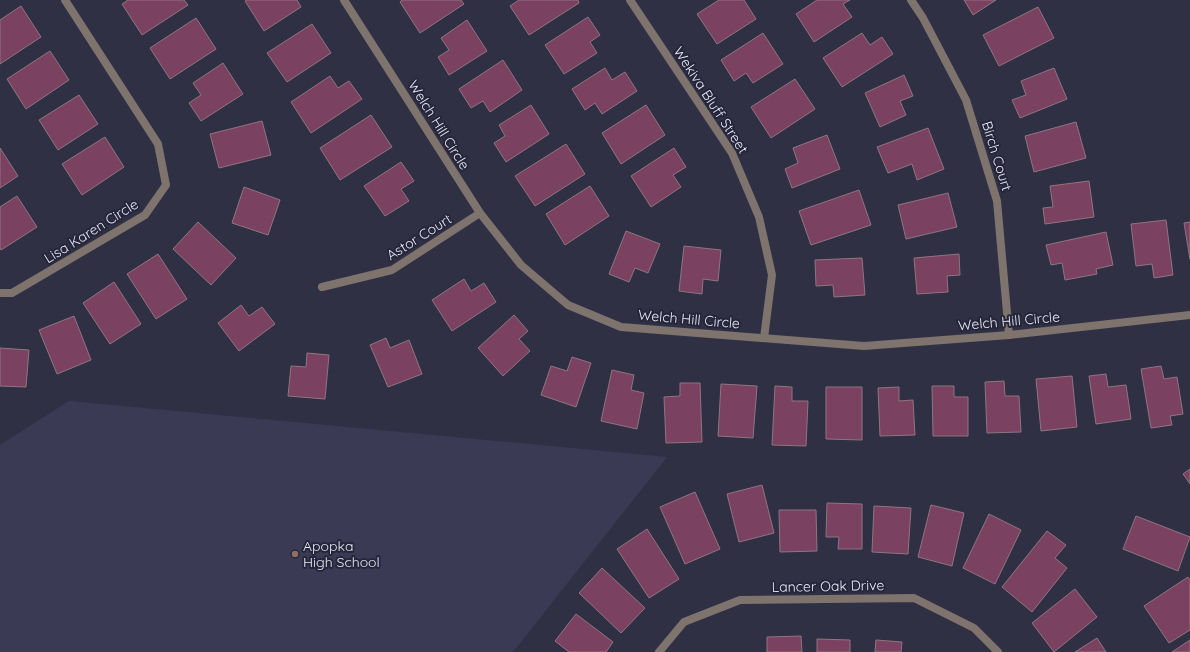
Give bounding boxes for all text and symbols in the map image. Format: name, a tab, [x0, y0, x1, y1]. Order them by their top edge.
street label: Wekiva Bluff Street	[670, 43, 752, 157]
street label: Welch Hill Circle	[404, 77, 474, 173]
street label: Birch Court	[978, 119, 1016, 193]
street label: Lisa Karen Circle	[41, 195, 142, 267]
street label: Astor Court	[383, 210, 455, 264]
street label: Welch Hill Circle	[637, 306, 741, 332]
street label: Welch Hill Circle	[957, 308, 1061, 334]
place label: Apopka High School	[303, 537, 380, 571]
marker: Apopka High School	[290, 549, 300, 559]
street label: Lancer Oak Drive	[772, 576, 885, 596]

